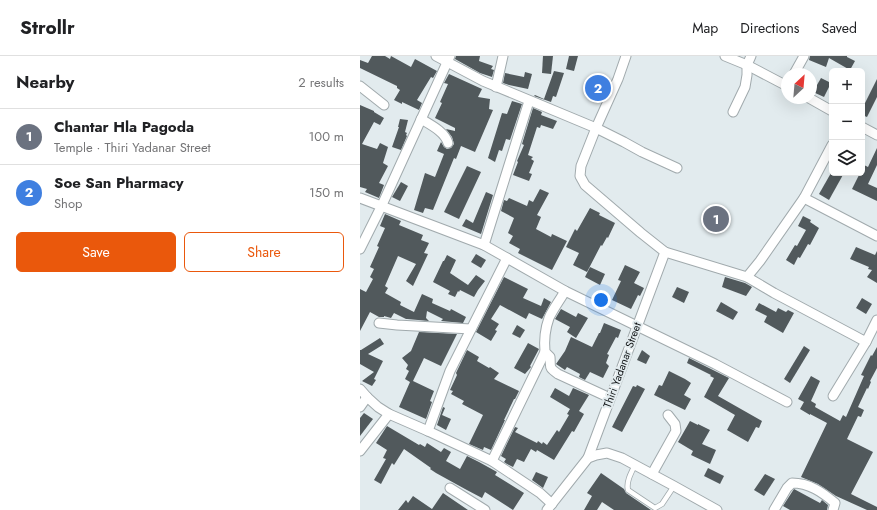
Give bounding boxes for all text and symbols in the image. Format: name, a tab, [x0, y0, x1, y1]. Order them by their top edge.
text: Strollr	[20, 14, 75, 41]
text: Map	[692, 18, 718, 38]
text: Directions	[740, 18, 800, 38]
text: Saved	[822, 18, 857, 38]
north arrow	[781, 68, 817, 104]
map controls	[829, 68, 865, 176]
button: +	[829, 68, 865, 104]
text: Nearby	[16, 70, 74, 94]
text: 2 results	[298, 73, 344, 92]
pin: 2	[585, 73, 611, 103]
button: −	[829, 104, 865, 140]
text: Chantar Hla Pagoda	[54, 116, 194, 138]
text: 1	[26, 127, 32, 146]
text: 100 m	[309, 127, 344, 146]
text: Temple · Thiri Yadanar Street	[54, 138, 211, 157]
button: layers	[829, 140, 865, 176]
text: Soe San Pharmacy	[54, 172, 184, 194]
text: 2	[25, 183, 33, 202]
text: 150 m	[309, 183, 344, 202]
text: Shop	[54, 194, 82, 213]
pin: 1	[703, 204, 729, 234]
button: Save	[16, 232, 176, 272]
button: Share	[184, 232, 344, 272]
your location	[591, 290, 611, 310]
street label: Thiri Yadanar Street	[599, 320, 645, 410]

